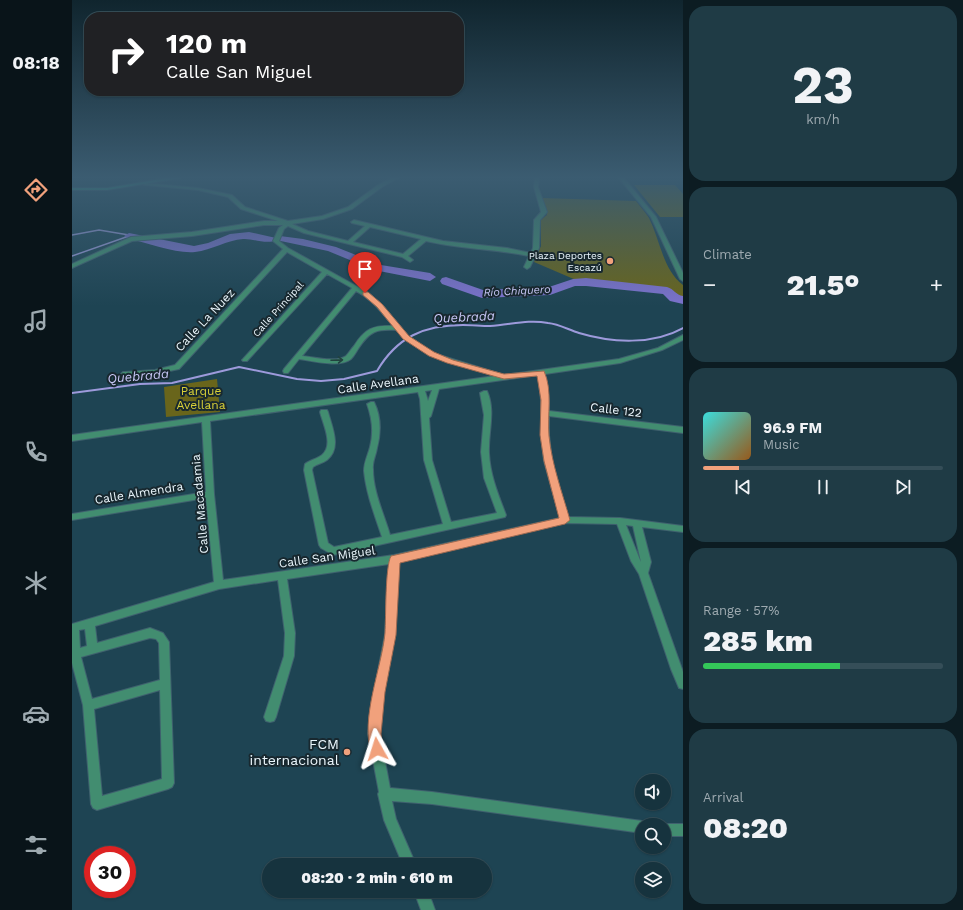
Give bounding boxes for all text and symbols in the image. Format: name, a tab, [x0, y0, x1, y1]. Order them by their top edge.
text: 120 m	[166, 27, 247, 60]
icon: right	[100, 28, 152, 80]
text: 08:18	[12, 52, 60, 73]
text: 23	[792, 55, 854, 116]
text: Calle San Miguel	[166, 61, 312, 82]
text: km/h	[806, 112, 840, 127]
icon: directions	[22, 176, 50, 204]
text: Climate	[703, 247, 752, 262]
place label: Plaza Deportes Escazú	[529, 250, 602, 273]
pin	[348, 252, 382, 293]
marker: Plaza Deportes Escazú	[605, 256, 615, 266]
icon: arrive	[354, 258, 376, 280]
text: 21.5°	[786, 267, 860, 302]
text: −	[703, 272, 716, 297]
text: +	[930, 272, 943, 297]
street label: Calle Principal	[250, 279, 306, 339]
water label: Río Chiquero	[483, 283, 551, 299]
street label: Calle La Nuez	[172, 286, 238, 354]
icon: music	[22, 307, 50, 335]
water label: Quebrada	[433, 308, 495, 326]
one-way arrow	[330, 356, 343, 364]
water label: Quebrada	[107, 366, 169, 386]
street label: Calle Avellana	[336, 371, 420, 397]
park label: Parque Avellana	[176, 384, 226, 412]
street label: Calle 122	[589, 400, 643, 420]
text: 96.9 FM	[763, 419, 822, 437]
text: Music	[763, 437, 800, 452]
icon: phone	[22, 438, 50, 466]
street label: Calle Macadamia	[189, 454, 211, 554]
icon: previous	[732, 476, 754, 498]
icon: pause	[812, 476, 834, 498]
icon: next	[892, 476, 914, 498]
street label: Calle Almendra	[94, 479, 184, 507]
street label: Calle San Miguel	[278, 543, 376, 571]
icon: climate	[22, 569, 50, 597]
text: Range · 57%	[703, 603, 779, 618]
text: 285 km	[703, 623, 813, 658]
icon: car	[22, 700, 50, 728]
position arrow	[356, 728, 398, 770]
place label: FCM internacional	[250, 736, 340, 768]
marker: FCM internacional	[342, 747, 352, 757]
map controls	[635, 774, 671, 898]
button: sound	[635, 774, 671, 810]
text: Arrival	[703, 790, 744, 805]
text: 08:20	[703, 810, 788, 845]
button: search	[635, 818, 671, 854]
icon: filters	[22, 831, 50, 859]
speed limit sign: 30	[84, 846, 136, 898]
button: layers	[635, 862, 671, 898]
text: 08:20 · 2 min · 610 m	[301, 869, 453, 887]

